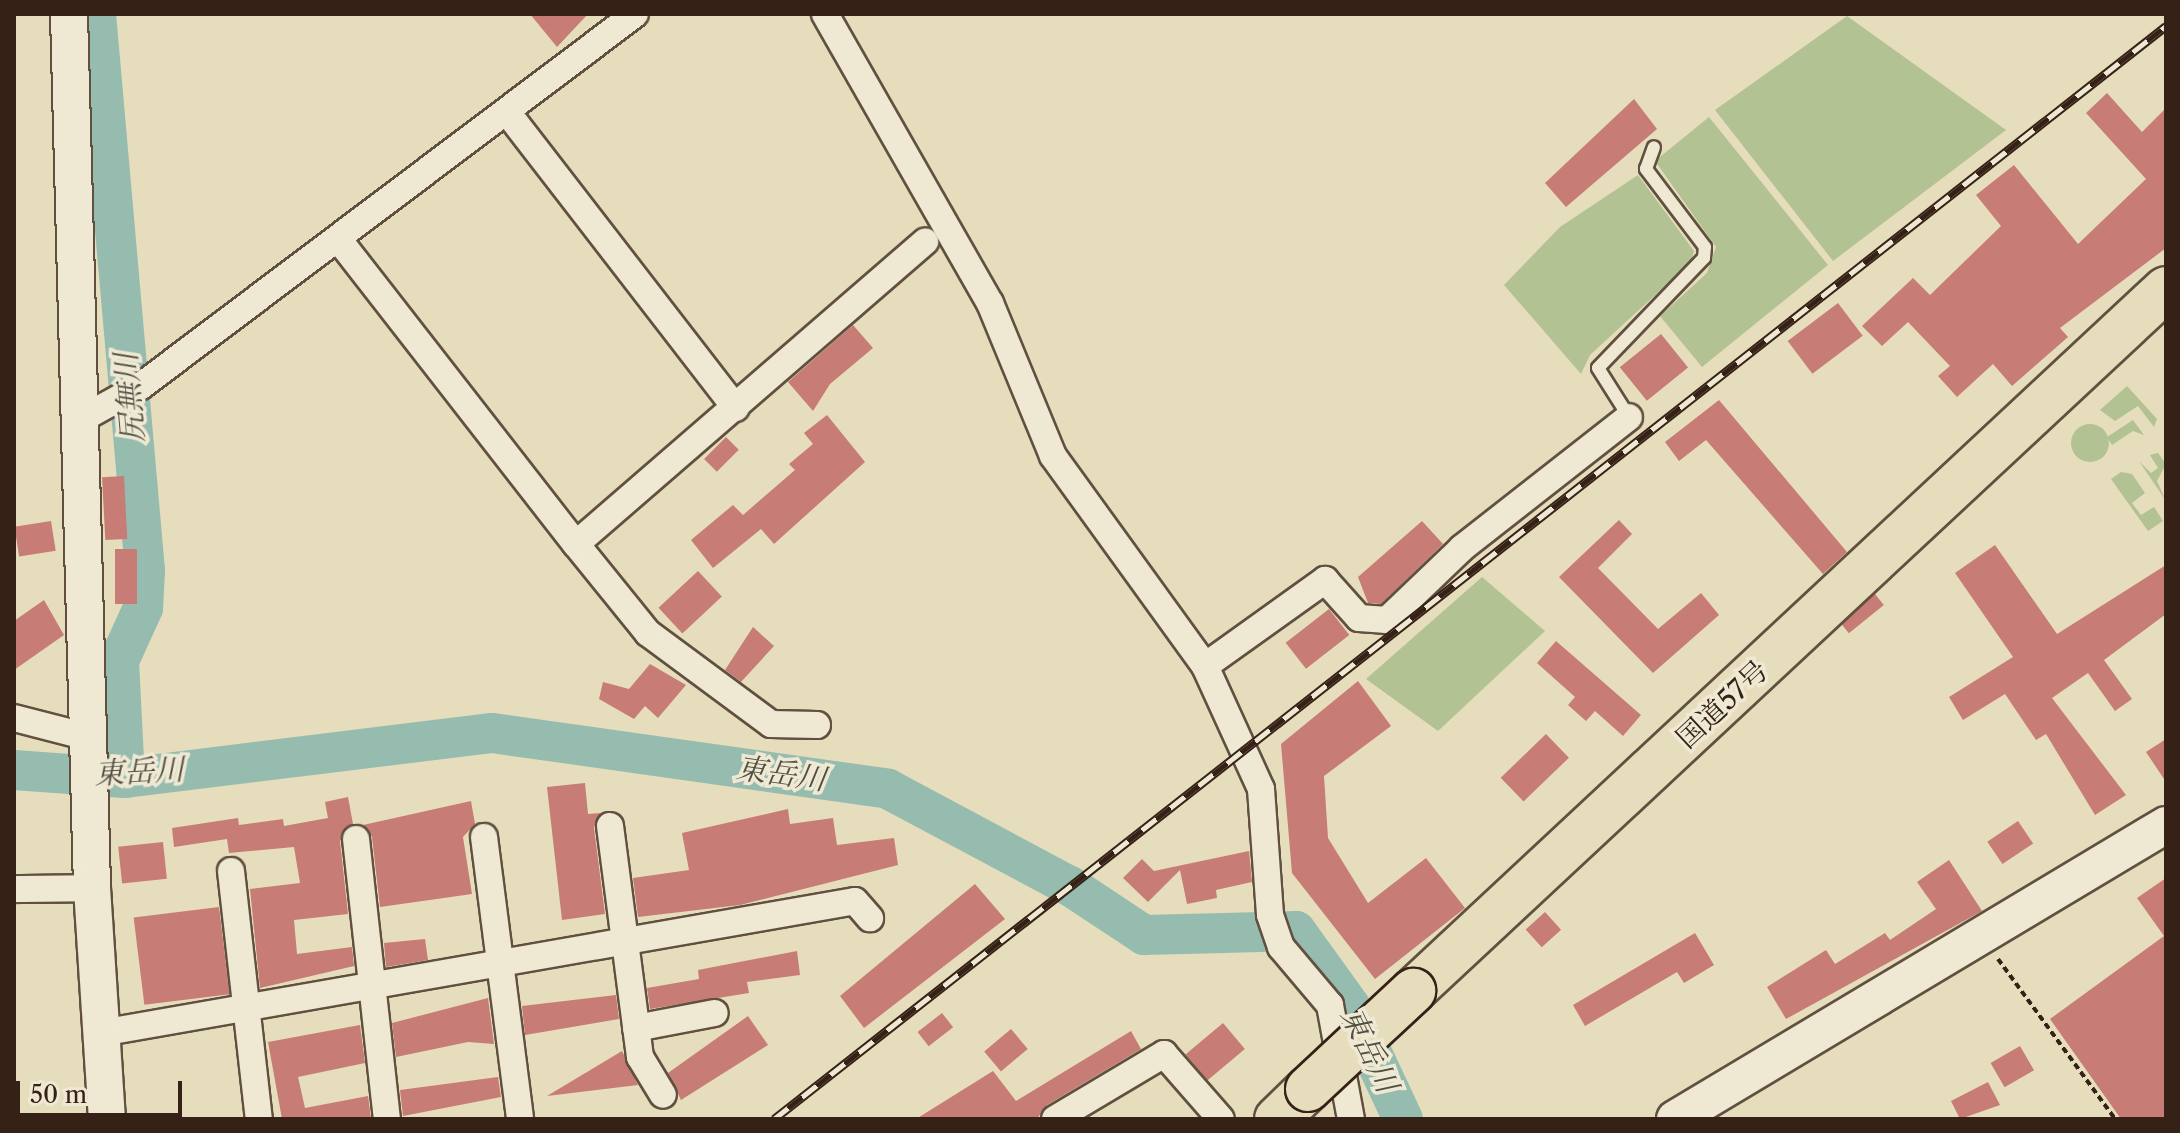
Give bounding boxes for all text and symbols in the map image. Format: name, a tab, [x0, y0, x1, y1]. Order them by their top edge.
water label: 尻無川	[108, 352, 152, 444]
street label: 国道57号	[1669, 653, 1775, 755]
water label: 東岳川	[734, 750, 828, 798]
water label: 東岳川	[93, 752, 185, 792]
water label: 東岳川	[1333, 1002, 1405, 1098]
scale bar	[20, 1065, 186, 1115]
text: 50 m	[30, 1080, 87, 1109]

